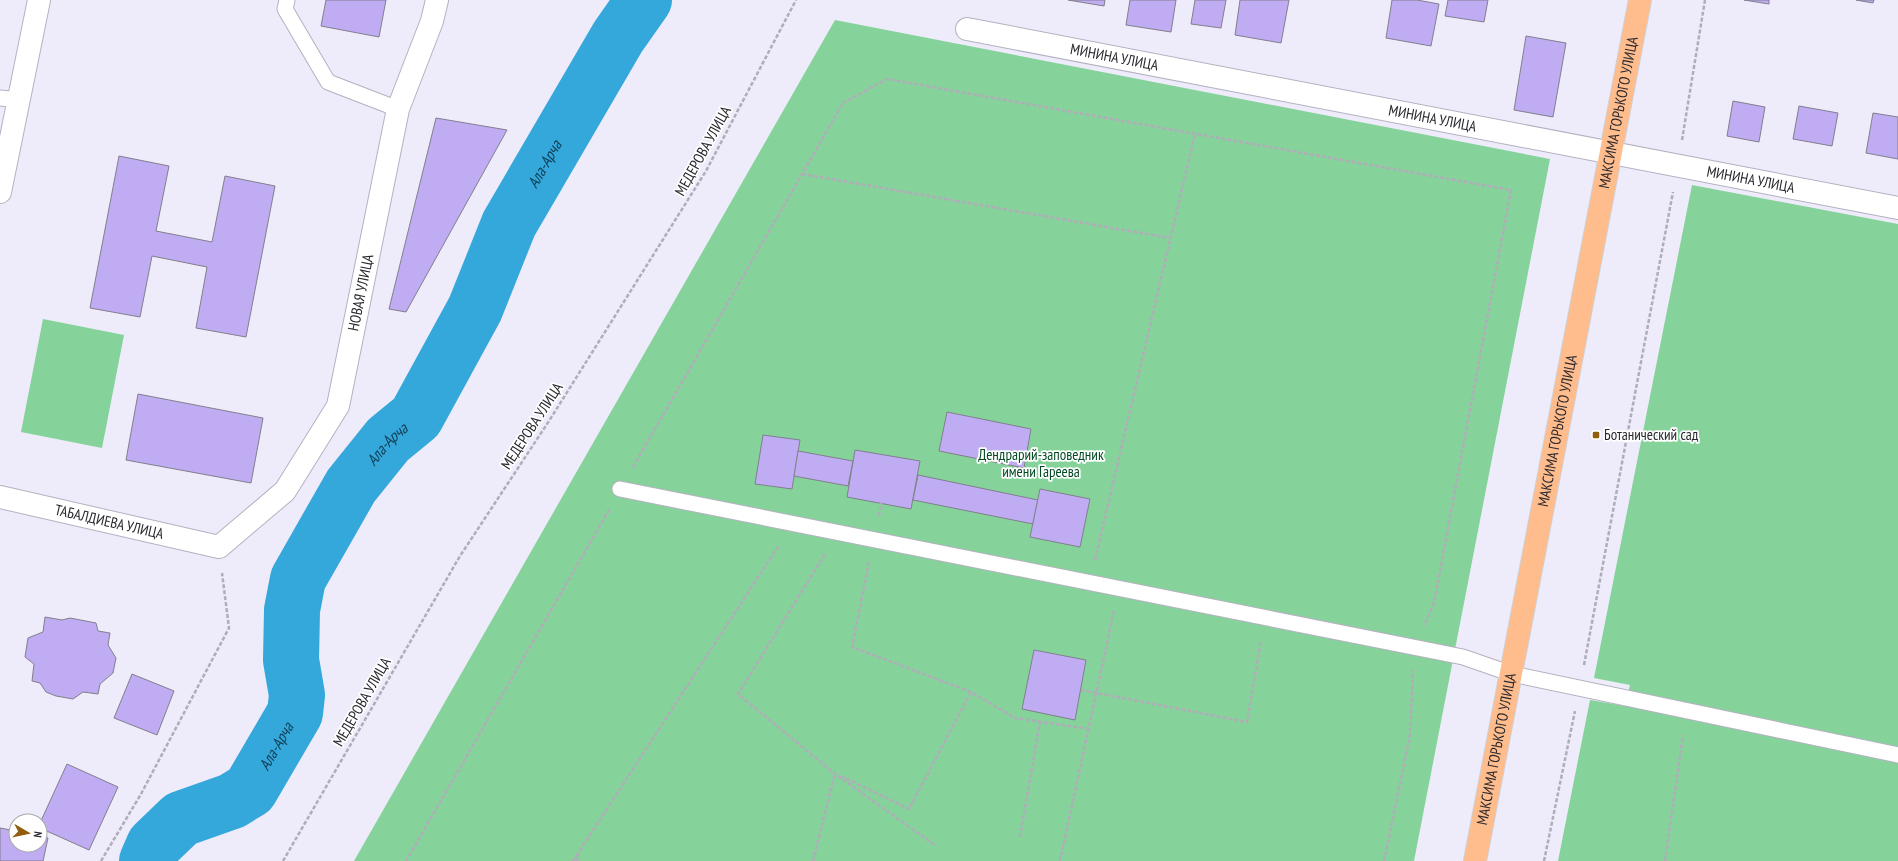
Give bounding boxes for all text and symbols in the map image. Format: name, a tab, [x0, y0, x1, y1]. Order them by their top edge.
street label: МАКСИМА ГОРЬКОГО УЛИЦА	[1594, 34, 1642, 190]
street label: МИНИНА УЛИЦА	[1069, 39, 1161, 75]
street label: МИНИНА УЛИЦА	[1387, 100, 1479, 136]
street label: МЕДЕРОВА УЛИЦА	[670, 102, 735, 199]
water label: Ала-Арча	[522, 135, 567, 191]
street label: МИНИНА УЛИЦА	[1705, 161, 1797, 197]
street label: НОВАЯ УЛИЦА	[343, 252, 378, 333]
street label: МАКСИМА ГОРЬКОГО УЛИЦА	[1533, 352, 1581, 508]
street label: МЕДЕРОВА УЛИЦА	[497, 378, 567, 473]
water label: Ала-Арча	[362, 417, 413, 469]
place label: Ботанический сад	[1604, 425, 1699, 444]
marker: Ботанический сад	[1591, 430, 1601, 440]
park label: Дендрарий-заповедник имени Гареева	[978, 445, 1104, 481]
street label: ТАБАЛДИЕВА УЛИЦА	[53, 500, 166, 543]
street label: МЕДЕРОВА УЛИЦА	[328, 653, 395, 750]
street label: МАКСИМА ГОРЬКОГО УЛИЦА	[1472, 670, 1520, 827]
water label: Ала-Арча	[254, 717, 298, 773]
north arrow	[8, 813, 48, 853]
text: N	[30, 831, 45, 839]

